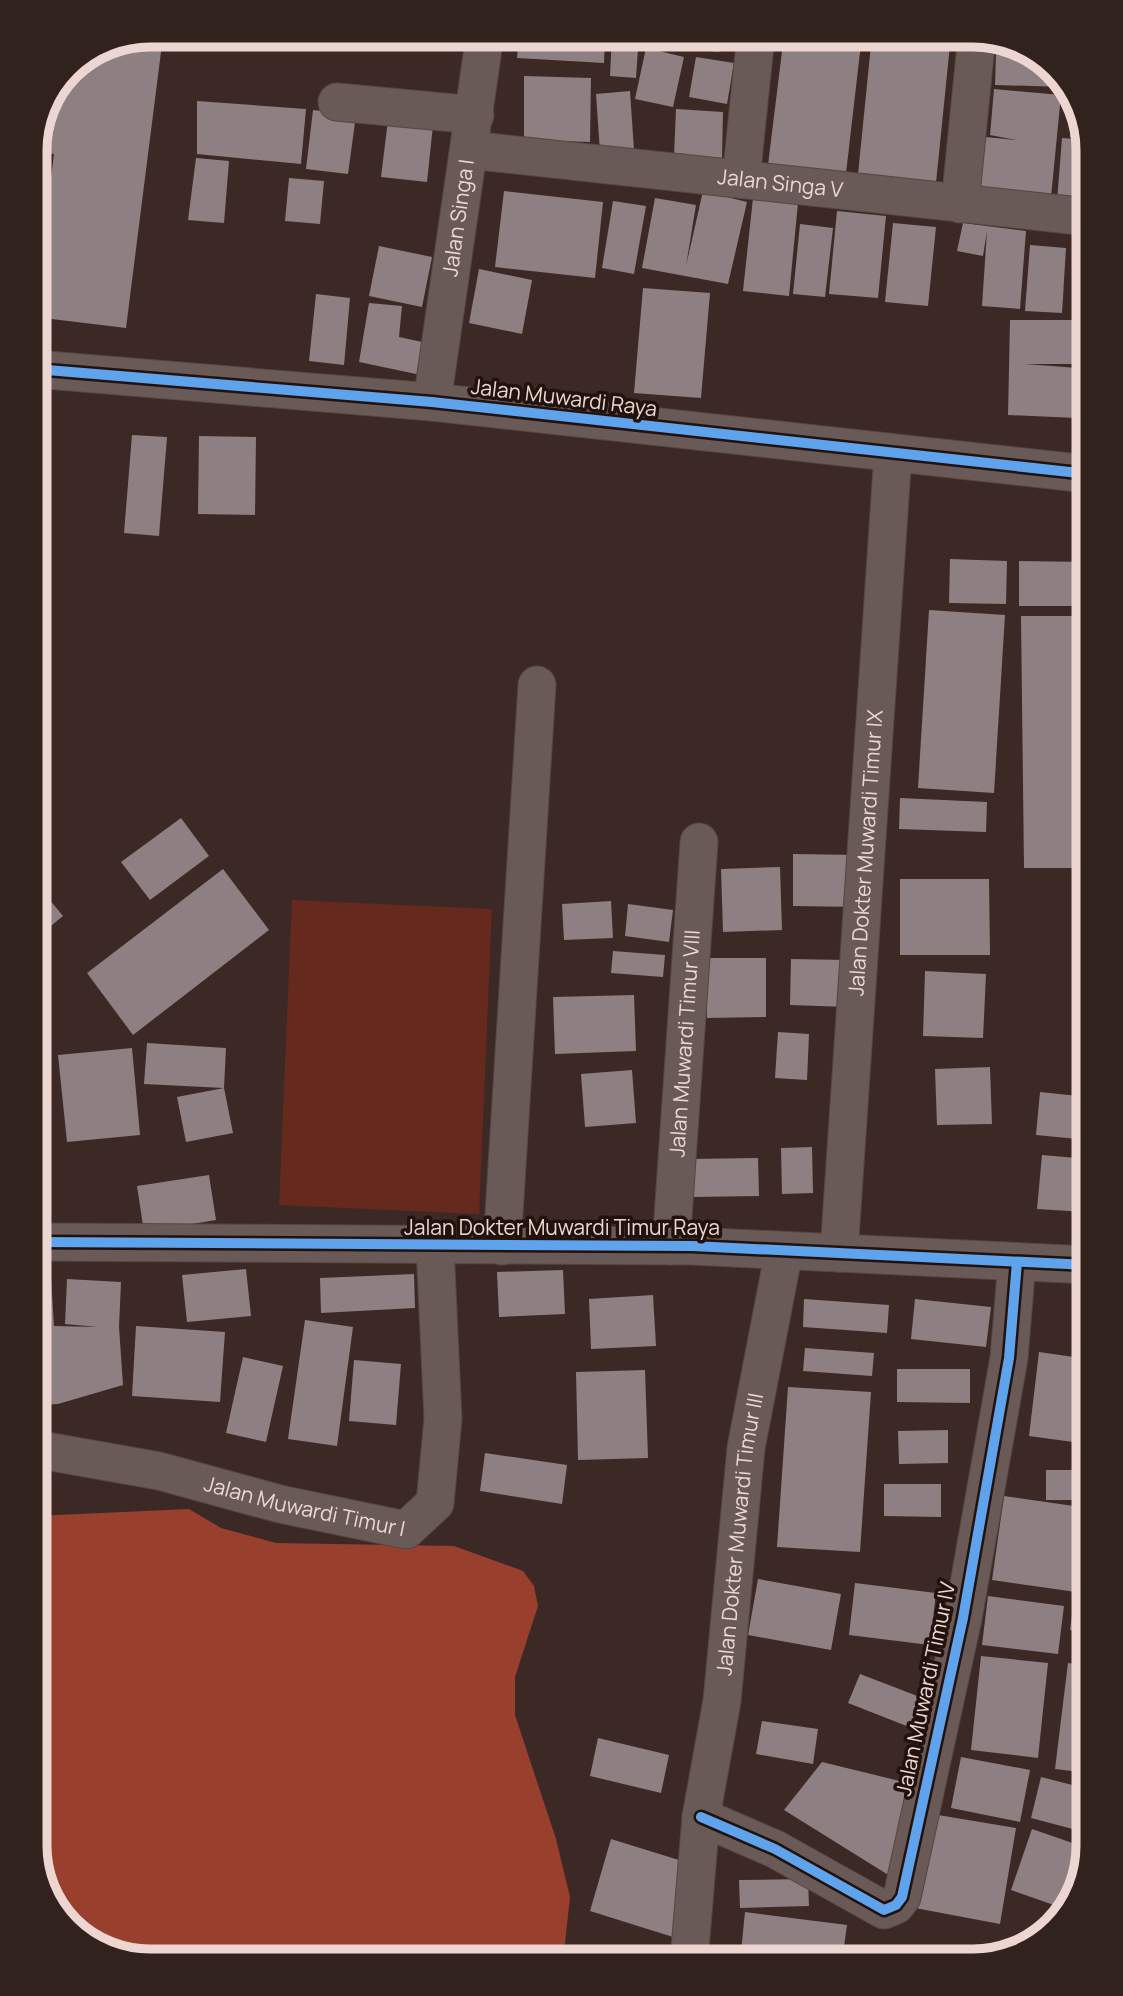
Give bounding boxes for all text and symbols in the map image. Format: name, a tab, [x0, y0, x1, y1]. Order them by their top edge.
street label: Jalan Singa I	[435, 157, 480, 278]
street label: Jalan Singa V	[716, 162, 845, 203]
street label: Jalan Muwardi Raya	[469, 372, 659, 422]
street label: Jalan Dokter Muwardi Timur IX	[841, 708, 889, 997]
street label: Jalan Muwardi Timur VIII	[662, 929, 706, 1158]
street label: Jalan Dokter Muwardi Timur Raya	[404, 1213, 720, 1241]
street label: Jalan Dokter Muwardi Timur III	[709, 1391, 769, 1677]
street label: Jalan Muwardi Timur I	[201, 1469, 408, 1542]
street label: Jalan Muwardi Timur IV	[889, 1579, 961, 1798]

